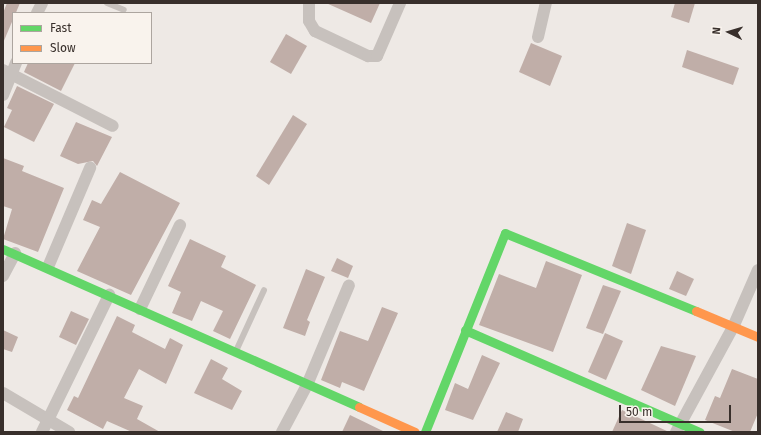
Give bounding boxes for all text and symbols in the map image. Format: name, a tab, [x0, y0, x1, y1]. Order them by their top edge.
legend	[12, 12, 152, 64]
north arrow	[709, 12, 749, 52]
text: Fast	[50, 21, 72, 35]
text: N	[710, 27, 723, 35]
text: Slow	[50, 41, 76, 55]
scale bar	[621, 397, 733, 423]
text: 50 m	[626, 405, 652, 419]

